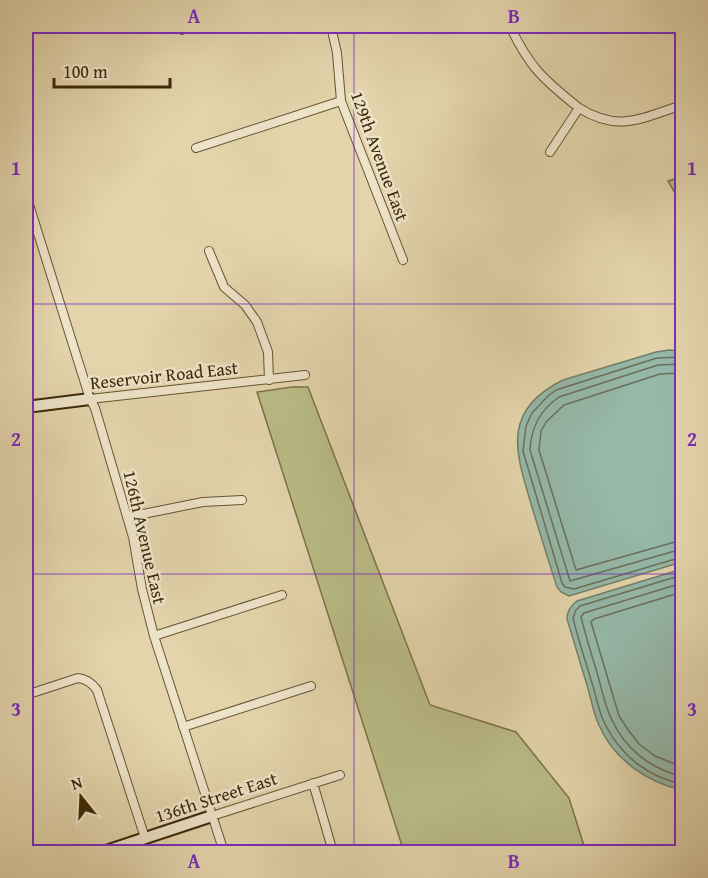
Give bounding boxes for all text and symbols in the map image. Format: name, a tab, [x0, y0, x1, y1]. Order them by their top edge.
text: A	[188, 1, 201, 30]
text: B	[508, 1, 520, 30]
scale bar	[54, 51, 170, 89]
text: 100 m	[63, 58, 108, 85]
street label: 129th Avenue East	[344, 87, 416, 226]
text: 1	[11, 153, 21, 182]
text: 1	[687, 153, 697, 182]
street label: Reservoir Road East	[89, 354, 240, 396]
text: 2	[11, 424, 21, 453]
text: 2	[687, 424, 697, 453]
street label: 126th Avenue East	[116, 467, 174, 607]
text: 3	[11, 694, 21, 723]
text: 3	[687, 694, 697, 723]
street label: 136th Street East	[151, 764, 281, 829]
north arrow	[51, 767, 111, 827]
text: N	[68, 770, 85, 796]
text: A	[188, 846, 201, 875]
text: B	[508, 846, 520, 875]

